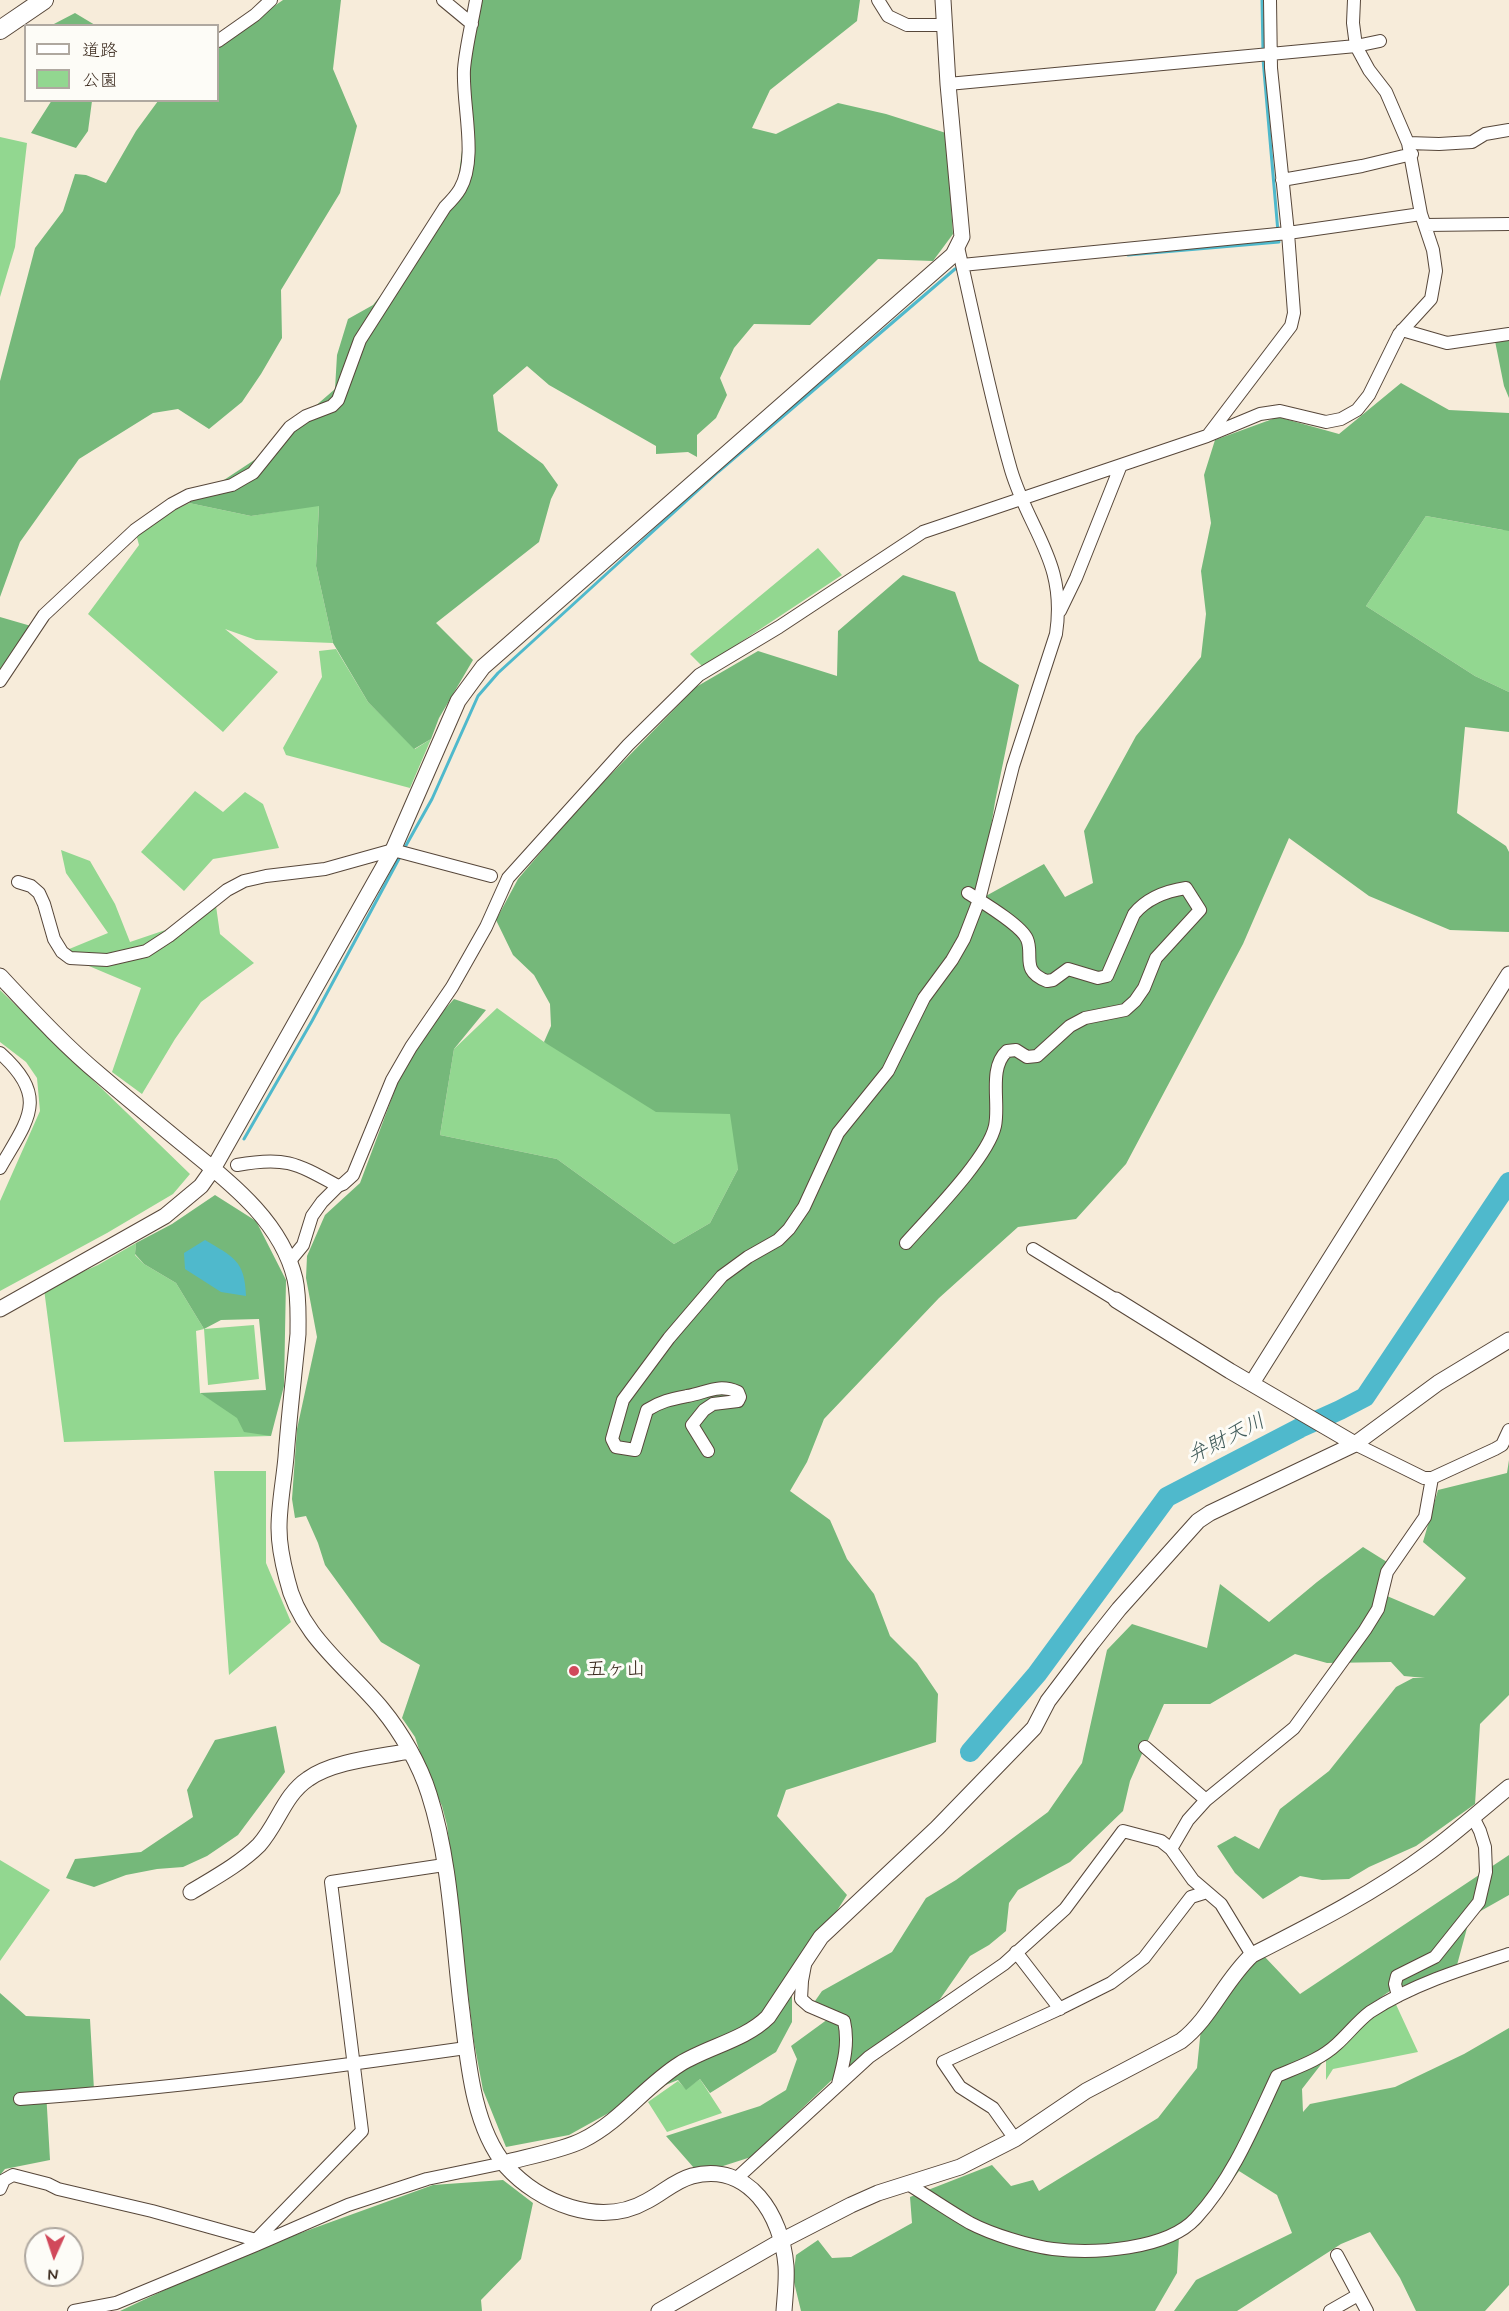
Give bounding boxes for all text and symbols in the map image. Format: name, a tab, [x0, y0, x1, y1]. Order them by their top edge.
legend	[24, 24, 219, 102]
text: 道路	[82, 39, 118, 63]
text: 公園	[82, 69, 118, 93]
water label: 弁財天川	[1184, 1410, 1270, 1470]
place label: 五ヶ山	[586, 1659, 646, 1683]
marker: 五ヶ山	[567, 1664, 581, 1678]
north arrow	[24, 2227, 84, 2287]
text: N	[47, 2263, 59, 2284]

